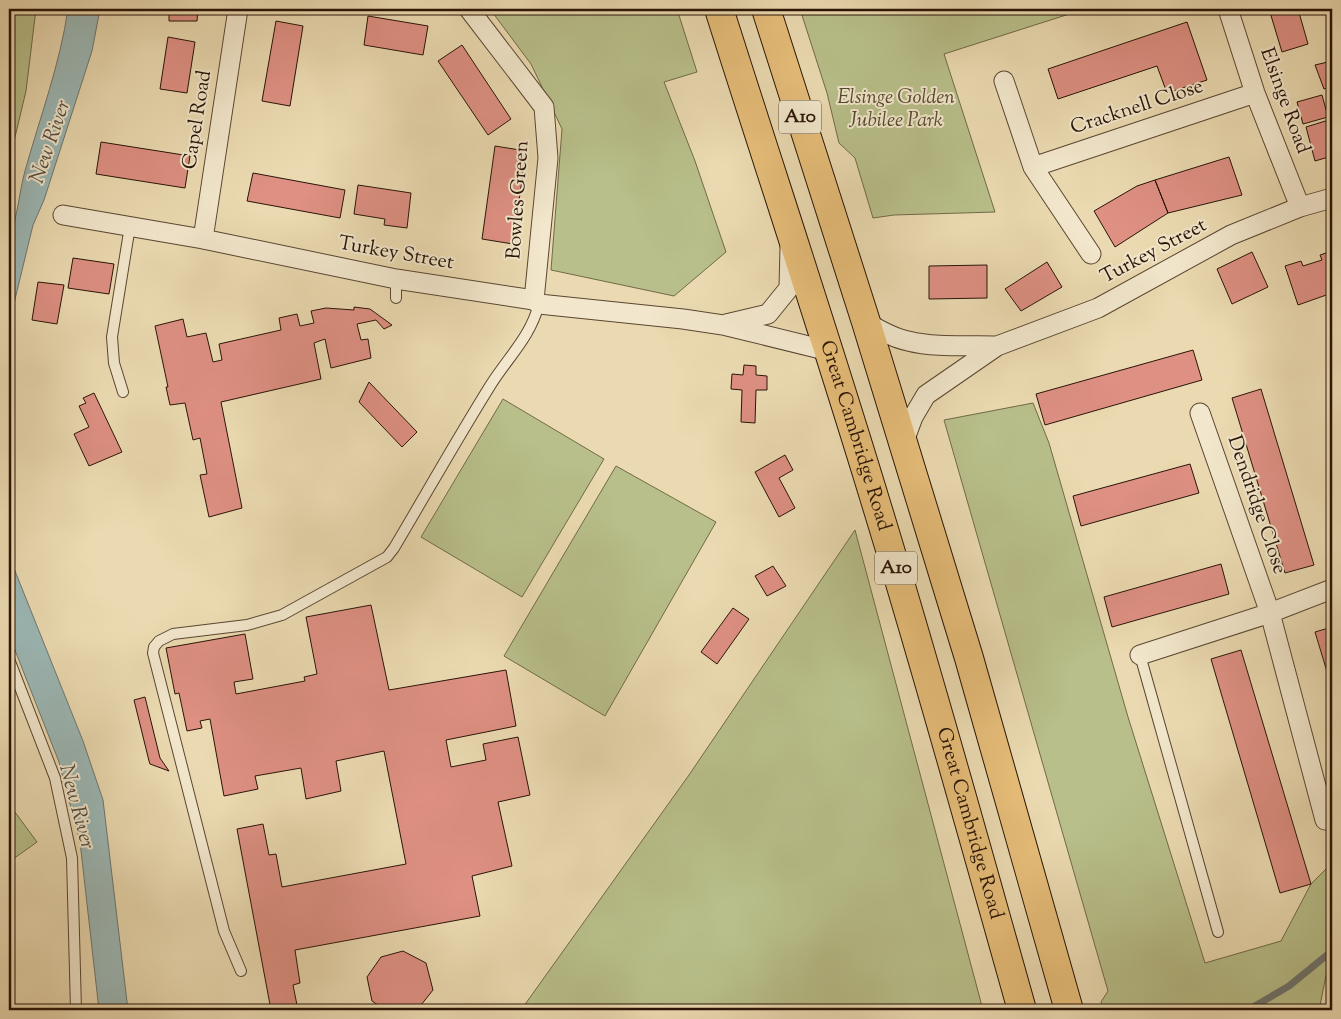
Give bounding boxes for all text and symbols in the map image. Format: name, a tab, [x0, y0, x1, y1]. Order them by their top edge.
street label: Elsinge Road	[1251, 44, 1317, 158]
street label: Capel Road	[176, 68, 220, 172]
street label: Cracknell Close	[1067, 73, 1207, 143]
park label: Elsinge Golden Jubilee Park	[837, 84, 955, 136]
water label: New River	[23, 96, 79, 188]
road number: A10	[779, 100, 821, 134]
street label: Bowles Green	[500, 139, 538, 260]
street label: Turkey Street	[1096, 212, 1212, 292]
street label: Turkey Street	[336, 230, 456, 278]
street label: Great Cambridge Road	[812, 337, 898, 535]
street label: Dendridge Close	[1219, 432, 1293, 578]
road number: A10	[875, 552, 917, 584]
street label: Great Cambridge Road	[928, 724, 1010, 923]
water label: New River	[50, 761, 102, 853]

